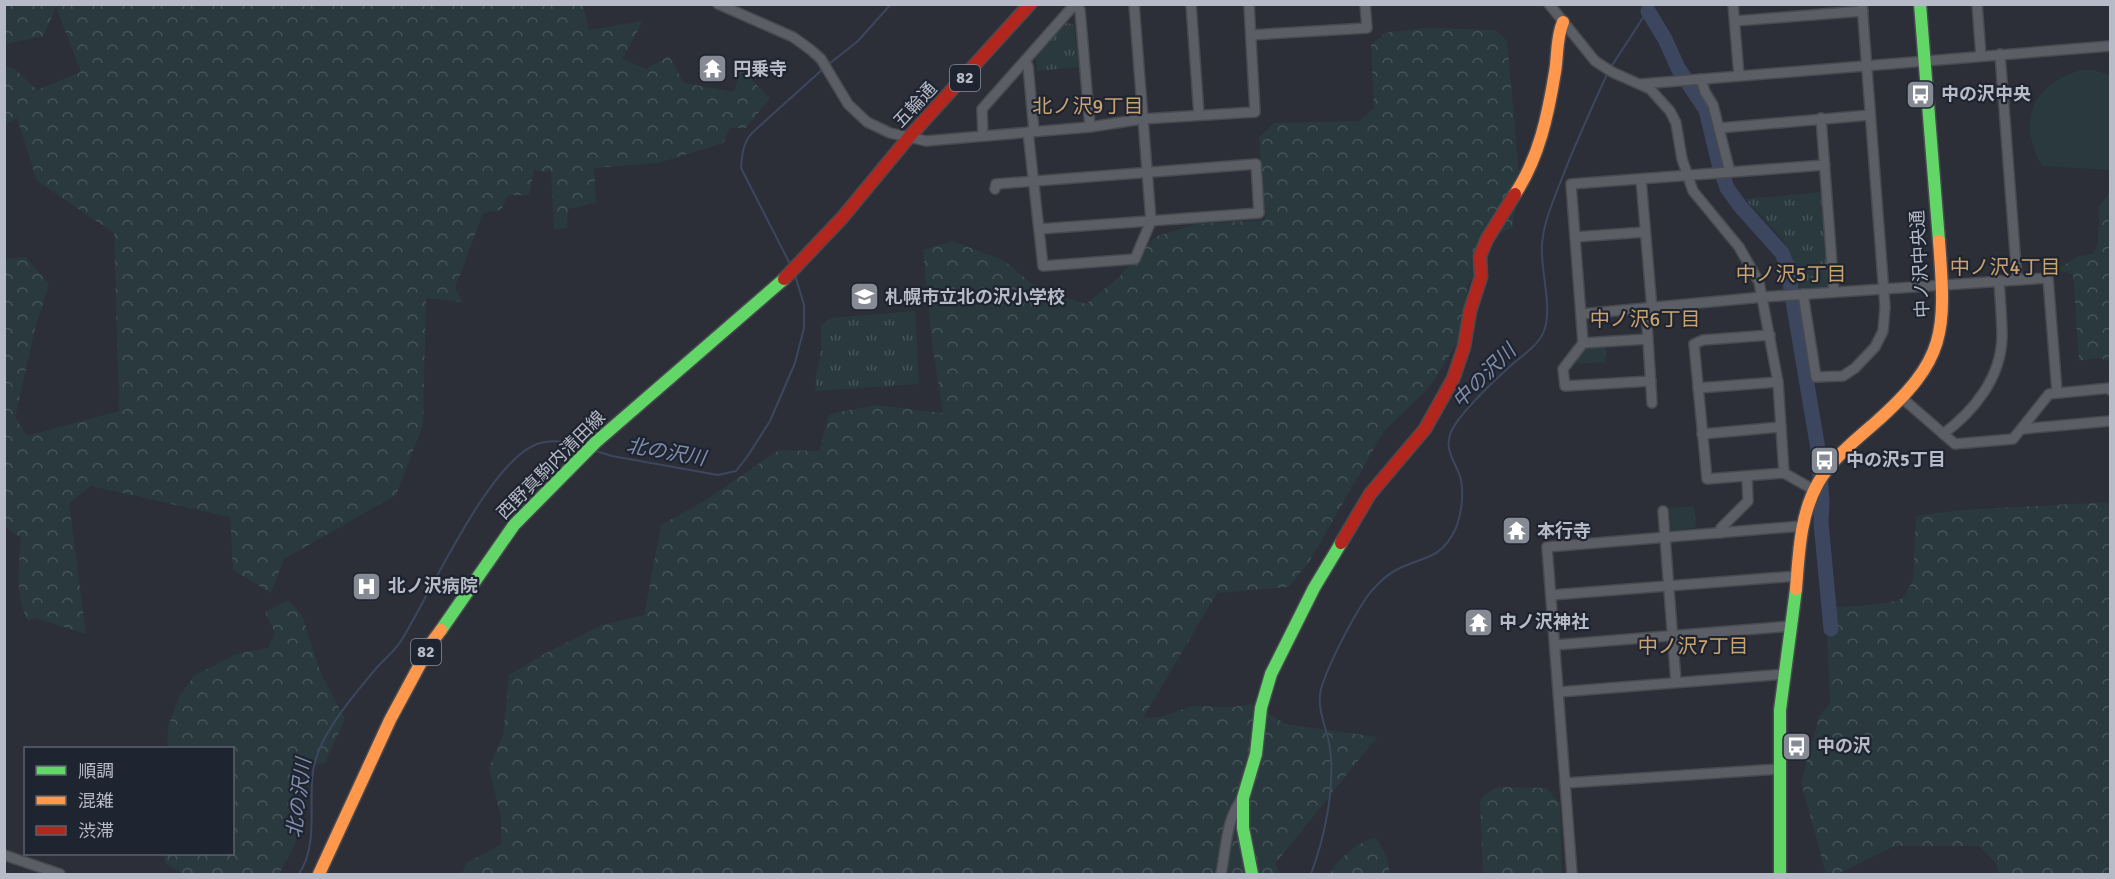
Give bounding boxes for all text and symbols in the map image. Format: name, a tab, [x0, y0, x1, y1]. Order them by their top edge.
temple icon: 円乗寺	[696, 53, 728, 85]
place label: 円乗寺	[733, 58, 787, 80]
road number: 82	[950, 65, 980, 91]
street label: 五輪通	[889, 78, 941, 132]
bus stop icon: 中の沢中央	[1904, 78, 1936, 110]
place label: 中の沢中央	[1941, 83, 2031, 105]
district label: 北ノ沢9丁目	[1033, 94, 1143, 119]
street label: 中ノ沢中央通	[1906, 209, 1934, 319]
district label: 中ノ沢4丁目	[1950, 255, 2060, 280]
district label: 中ノ沢5丁目	[1736, 262, 1846, 287]
school or university icon: 札幌市立北の沢小学校	[848, 281, 880, 313]
place label: 札幌市立北の沢小学校	[885, 286, 1065, 308]
district label: 中ノ沢6丁目	[1590, 307, 1700, 332]
water label: 中の沢川	[1447, 337, 1523, 413]
street label: 西野真駒内清田線	[492, 406, 610, 524]
water label: 北の沢川	[624, 433, 710, 472]
bus stop icon: 中の沢5丁目	[1809, 444, 1841, 476]
place label: 中の沢5丁目	[1846, 449, 1946, 471]
temple icon: 本行寺	[1500, 515, 1532, 547]
place label: 本行寺	[1537, 520, 1591, 542]
hospital icon: 北ノ沢病院	[351, 570, 383, 602]
place label: 北ノ沢病院	[388, 575, 478, 597]
temple icon: 中ノ沢神社	[1462, 606, 1494, 638]
place label: 中ノ沢神社	[1499, 611, 1589, 633]
district label: 中ノ沢7丁目	[1638, 634, 1748, 659]
road number: 82	[411, 639, 441, 665]
bus stop icon: 中の沢	[1780, 730, 1812, 762]
place label: 中の沢	[1817, 735, 1871, 757]
legend	[24, 747, 234, 855]
water label: 北の沢川	[282, 755, 317, 839]
text: 順調	[78, 760, 114, 782]
text: 混雑	[78, 790, 114, 812]
text: 渋滞	[78, 820, 114, 842]

